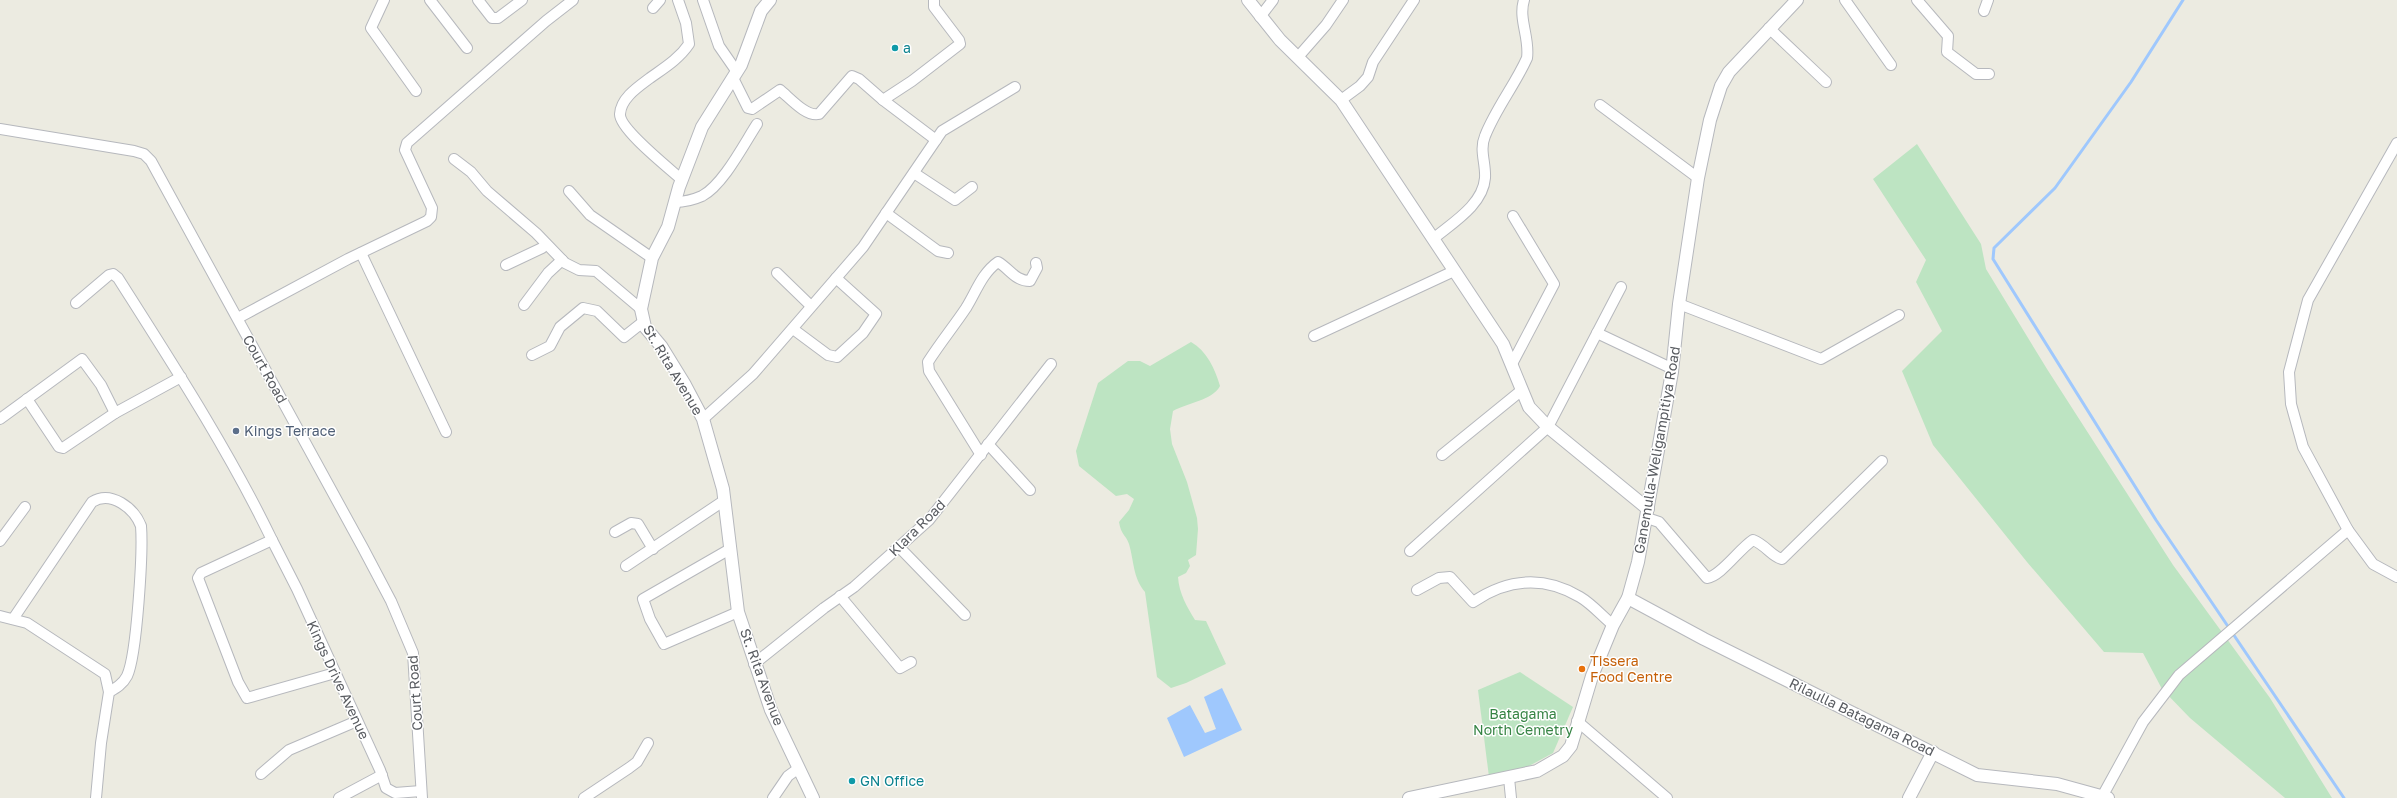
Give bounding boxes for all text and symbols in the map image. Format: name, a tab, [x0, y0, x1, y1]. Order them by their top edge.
place label: a	[903, 39, 911, 56]
marker: a	[890, 43, 900, 53]
street label: St. Rita Avenue	[640, 322, 707, 418]
street label: Court Road	[240, 332, 291, 406]
street label: Ganemulla-Weligampitiya Road	[1630, 345, 1683, 555]
place label: Kings Terrace	[244, 422, 336, 439]
marker: Kings Terrace	[231, 426, 241, 436]
street label: Klara Road	[885, 496, 948, 559]
street label: Kings Drive Avenue	[303, 618, 373, 742]
street label: St. Rita Avenue	[737, 626, 788, 728]
place label: Tissera Food Centre	[1590, 652, 1672, 685]
street label: Court Road	[403, 655, 426, 731]
marker: Tissera Food Centre	[1577, 664, 1587, 674]
street label: Rilaulla Batagama Road	[1787, 674, 1938, 759]
park label: Batagama North Cemetry	[1473, 705, 1573, 738]
place label: GN Office	[860, 772, 924, 789]
marker: GN Office	[847, 776, 857, 786]

